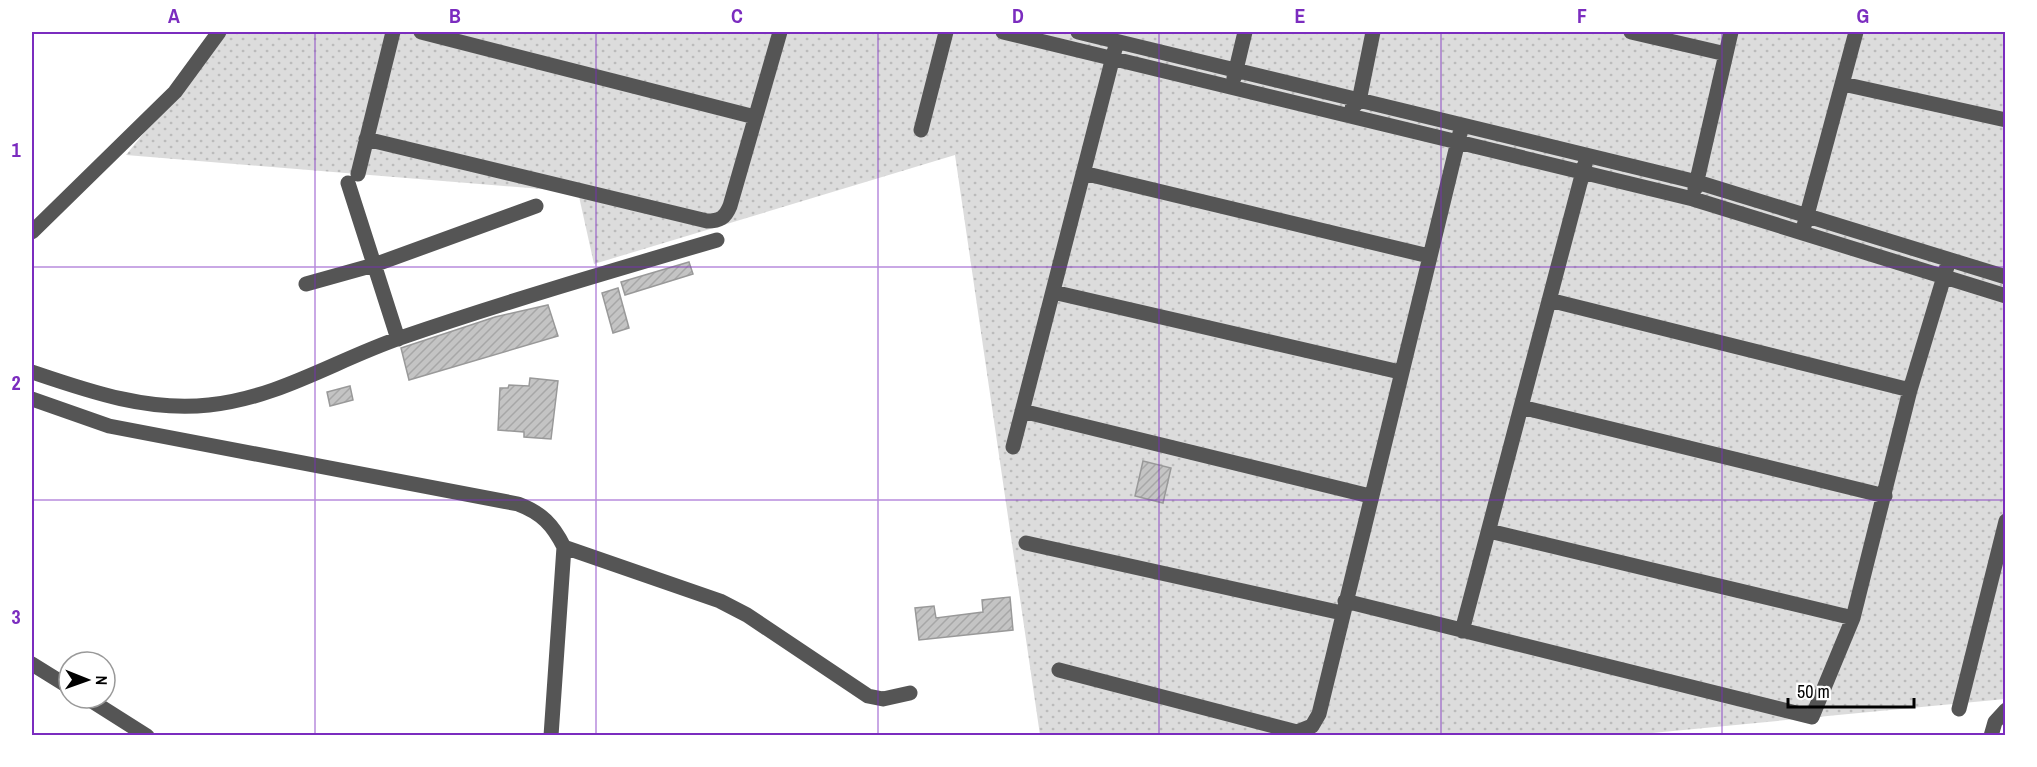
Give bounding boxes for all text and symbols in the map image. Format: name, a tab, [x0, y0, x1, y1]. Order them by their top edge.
text: A	[168, 2, 180, 29]
text: B	[449, 2, 461, 29]
text: C	[731, 2, 743, 29]
text: D	[1012, 2, 1024, 29]
text: E	[1295, 2, 1306, 29]
text: F	[1577, 2, 1587, 29]
text: G	[1857, 2, 1869, 29]
text: 1	[11, 136, 21, 163]
text: 2	[11, 369, 21, 396]
text: 3	[11, 603, 21, 630]
north arrow	[57, 650, 117, 710]
scale bar	[1788, 671, 1914, 709]
text: N	[91, 675, 113, 685]
text: 50 m	[1797, 679, 1830, 704]

